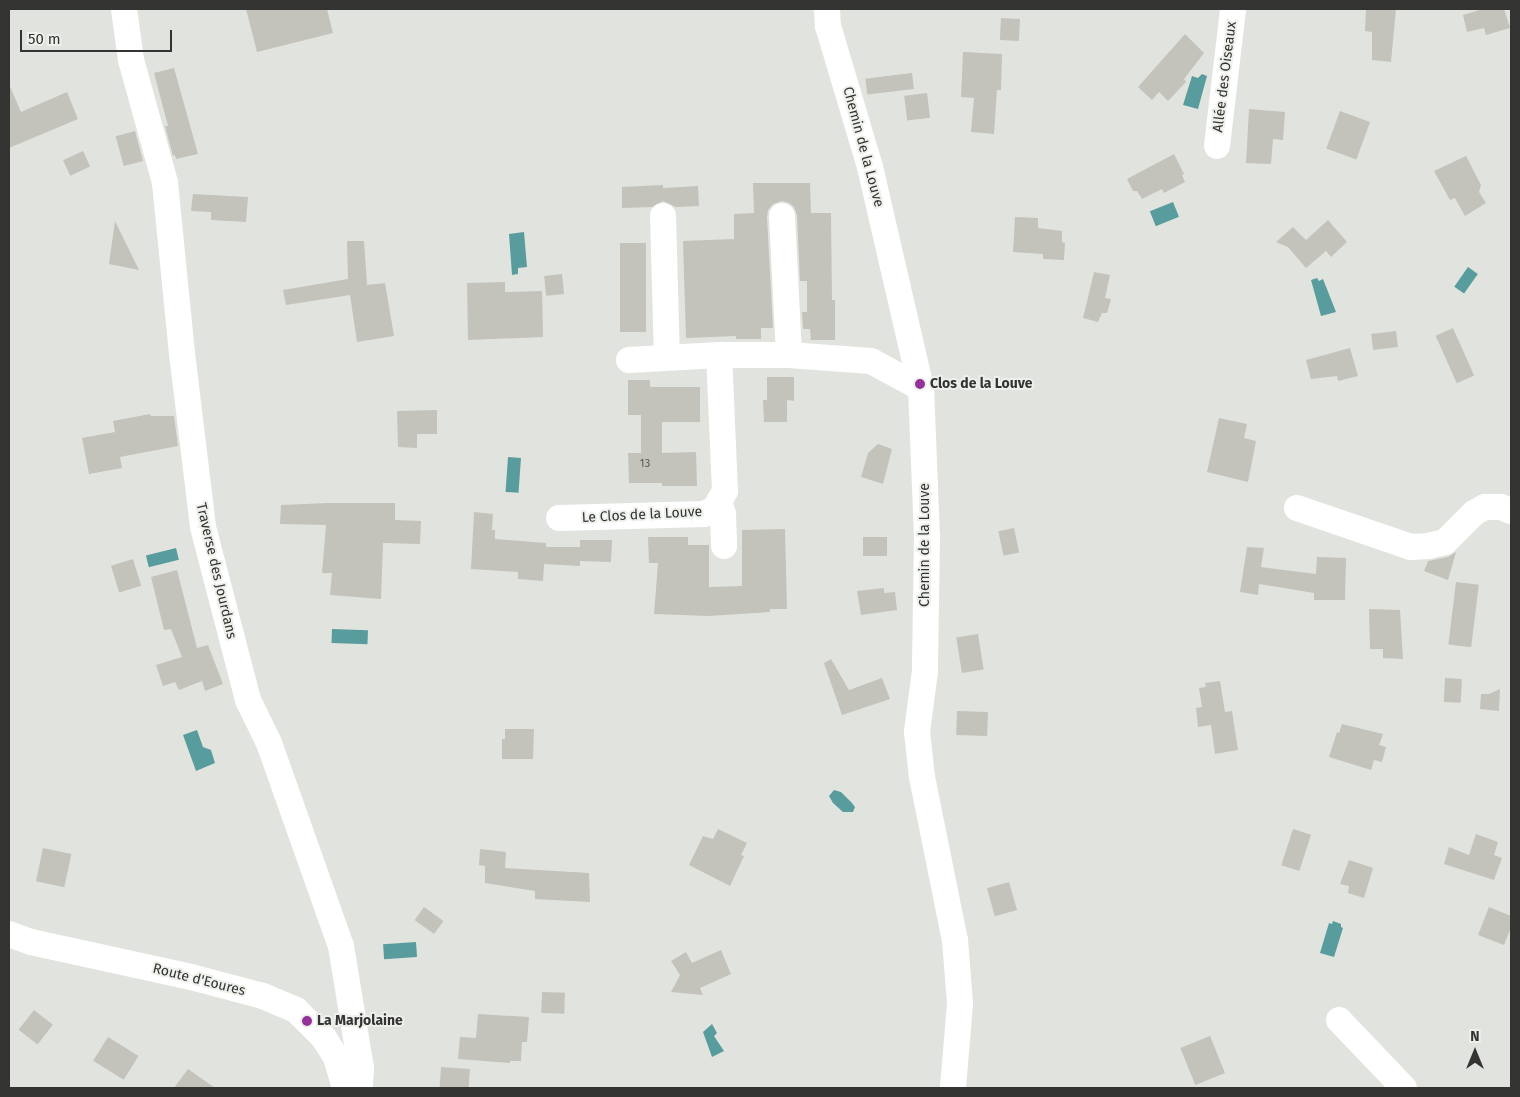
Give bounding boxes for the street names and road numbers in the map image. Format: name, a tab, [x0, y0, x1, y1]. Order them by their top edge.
street label: Allée des Oiseaux	[1210, 21, 1240, 133]
street label: Chemin de la Louve	[839, 85, 887, 209]
street label: Chemin de la Louve	[917, 483, 933, 607]
street label: Traverse des Jourdans	[192, 501, 240, 641]
street label: Le Clos de la Louve	[581, 503, 703, 527]
street label: Route d'Eoures	[151, 960, 247, 1000]

